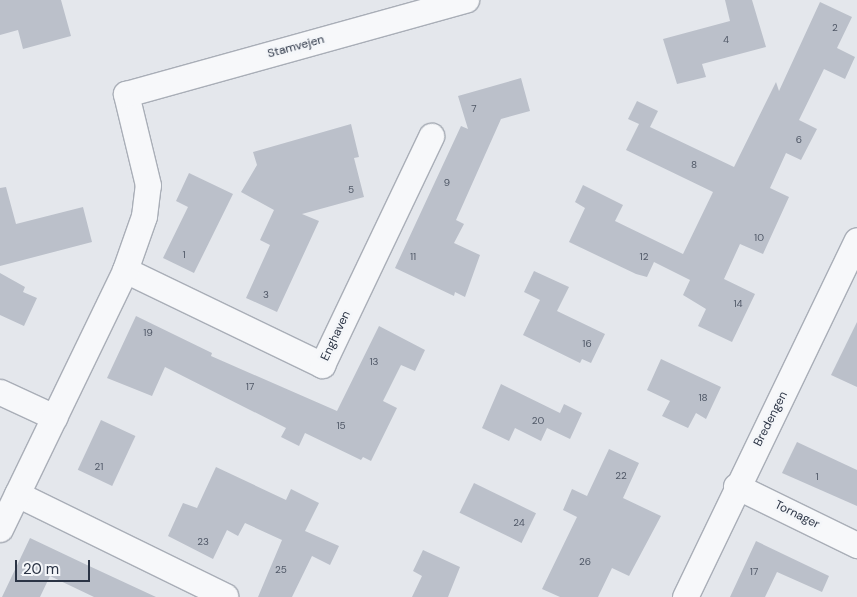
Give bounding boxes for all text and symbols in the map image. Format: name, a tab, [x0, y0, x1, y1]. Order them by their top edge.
house number: 2	[832, 22, 838, 34]
street label: Stamvejen	[266, 33, 326, 61]
house number: 4	[723, 34, 729, 46]
house number: 7	[471, 103, 477, 115]
house number: 6	[796, 134, 802, 146]
house number: 8	[691, 159, 697, 171]
house number: 9	[444, 177, 450, 189]
house number: 5	[348, 184, 354, 196]
house number: 10	[754, 232, 764, 244]
house number: 1	[182, 249, 186, 261]
house number: 11	[410, 251, 416, 263]
house number: 12	[640, 251, 648, 263]
house number: 3	[263, 289, 269, 301]
house number: 14	[733, 298, 743, 310]
street label: Enghaven	[318, 309, 354, 363]
house number: 19	[143, 327, 153, 339]
house number: 16	[582, 338, 592, 350]
house number: 13	[369, 356, 379, 368]
house number: 17	[246, 381, 254, 393]
street label: Bredengen	[751, 389, 791, 449]
house number: 18	[698, 392, 708, 404]
house number: 20	[532, 415, 544, 427]
house number: 15	[336, 420, 346, 432]
house number: 21	[95, 461, 103, 473]
house number: 22	[615, 470, 627, 482]
house number: 1	[815, 471, 819, 483]
street label: Tornager	[772, 498, 822, 532]
house number: 24	[513, 517, 525, 529]
house number: 23	[197, 536, 209, 548]
scale bar	[18, 550, 92, 582]
house number: 26	[579, 556, 591, 568]
text: 20 m	[23, 559, 59, 579]
house number: 25	[275, 564, 287, 576]
house number: 17	[750, 566, 758, 578]

